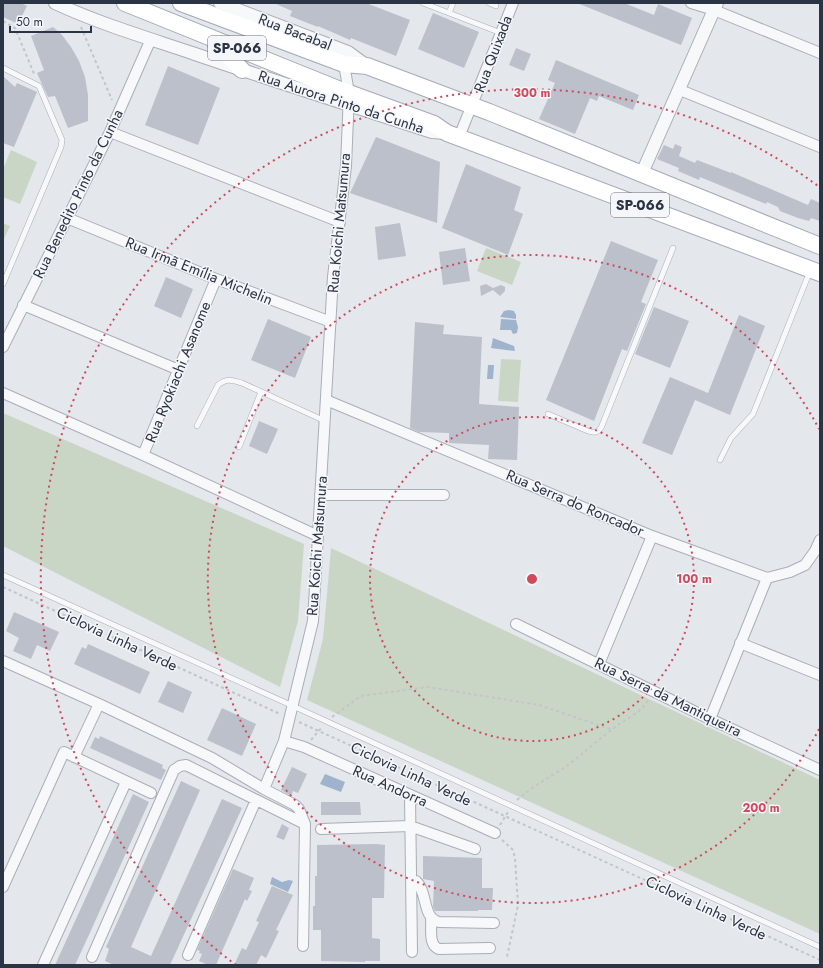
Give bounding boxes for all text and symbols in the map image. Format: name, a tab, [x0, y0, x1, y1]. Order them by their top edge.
scale bar	[10, 8, 91, 34]
street label: Rua Bacabal	[255, 8, 335, 56]
street label: Rua Quixada	[468, 12, 518, 96]
text: 50 m	[16, 13, 43, 31]
road number: SP-066	[208, 36, 266, 60]
street label: Rua Aurora Pinto da Cunha	[255, 65, 427, 139]
text: 300 m	[514, 84, 551, 102]
street label: Rua Benedito Pinto da Cunha	[27, 106, 129, 282]
street label: Rua Koichi Matsumura	[322, 152, 356, 294]
road number: SP-066	[611, 193, 669, 217]
street label: Rua Irmã Emília Michelin	[122, 231, 276, 311]
street label: Rua Ryokiachi Asanome	[140, 298, 217, 446]
street label: Rua Serra do Roncador	[503, 464, 648, 542]
street label: Rua Koichi Matsumura	[301, 475, 333, 617]
text: 100 m	[676, 570, 712, 588]
centre of rings	[525, 572, 539, 586]
street label: Ciclovia Linha Verde	[53, 601, 181, 677]
street label: Rua Serra da Mantiqueira	[591, 652, 745, 742]
street label: Ciclovia Linha Verde	[347, 736, 475, 812]
street label: Rua Andorra	[349, 760, 431, 812]
text: 200 m	[742, 799, 780, 817]
street label: Ciclovia Linha Verde	[642, 870, 770, 946]

